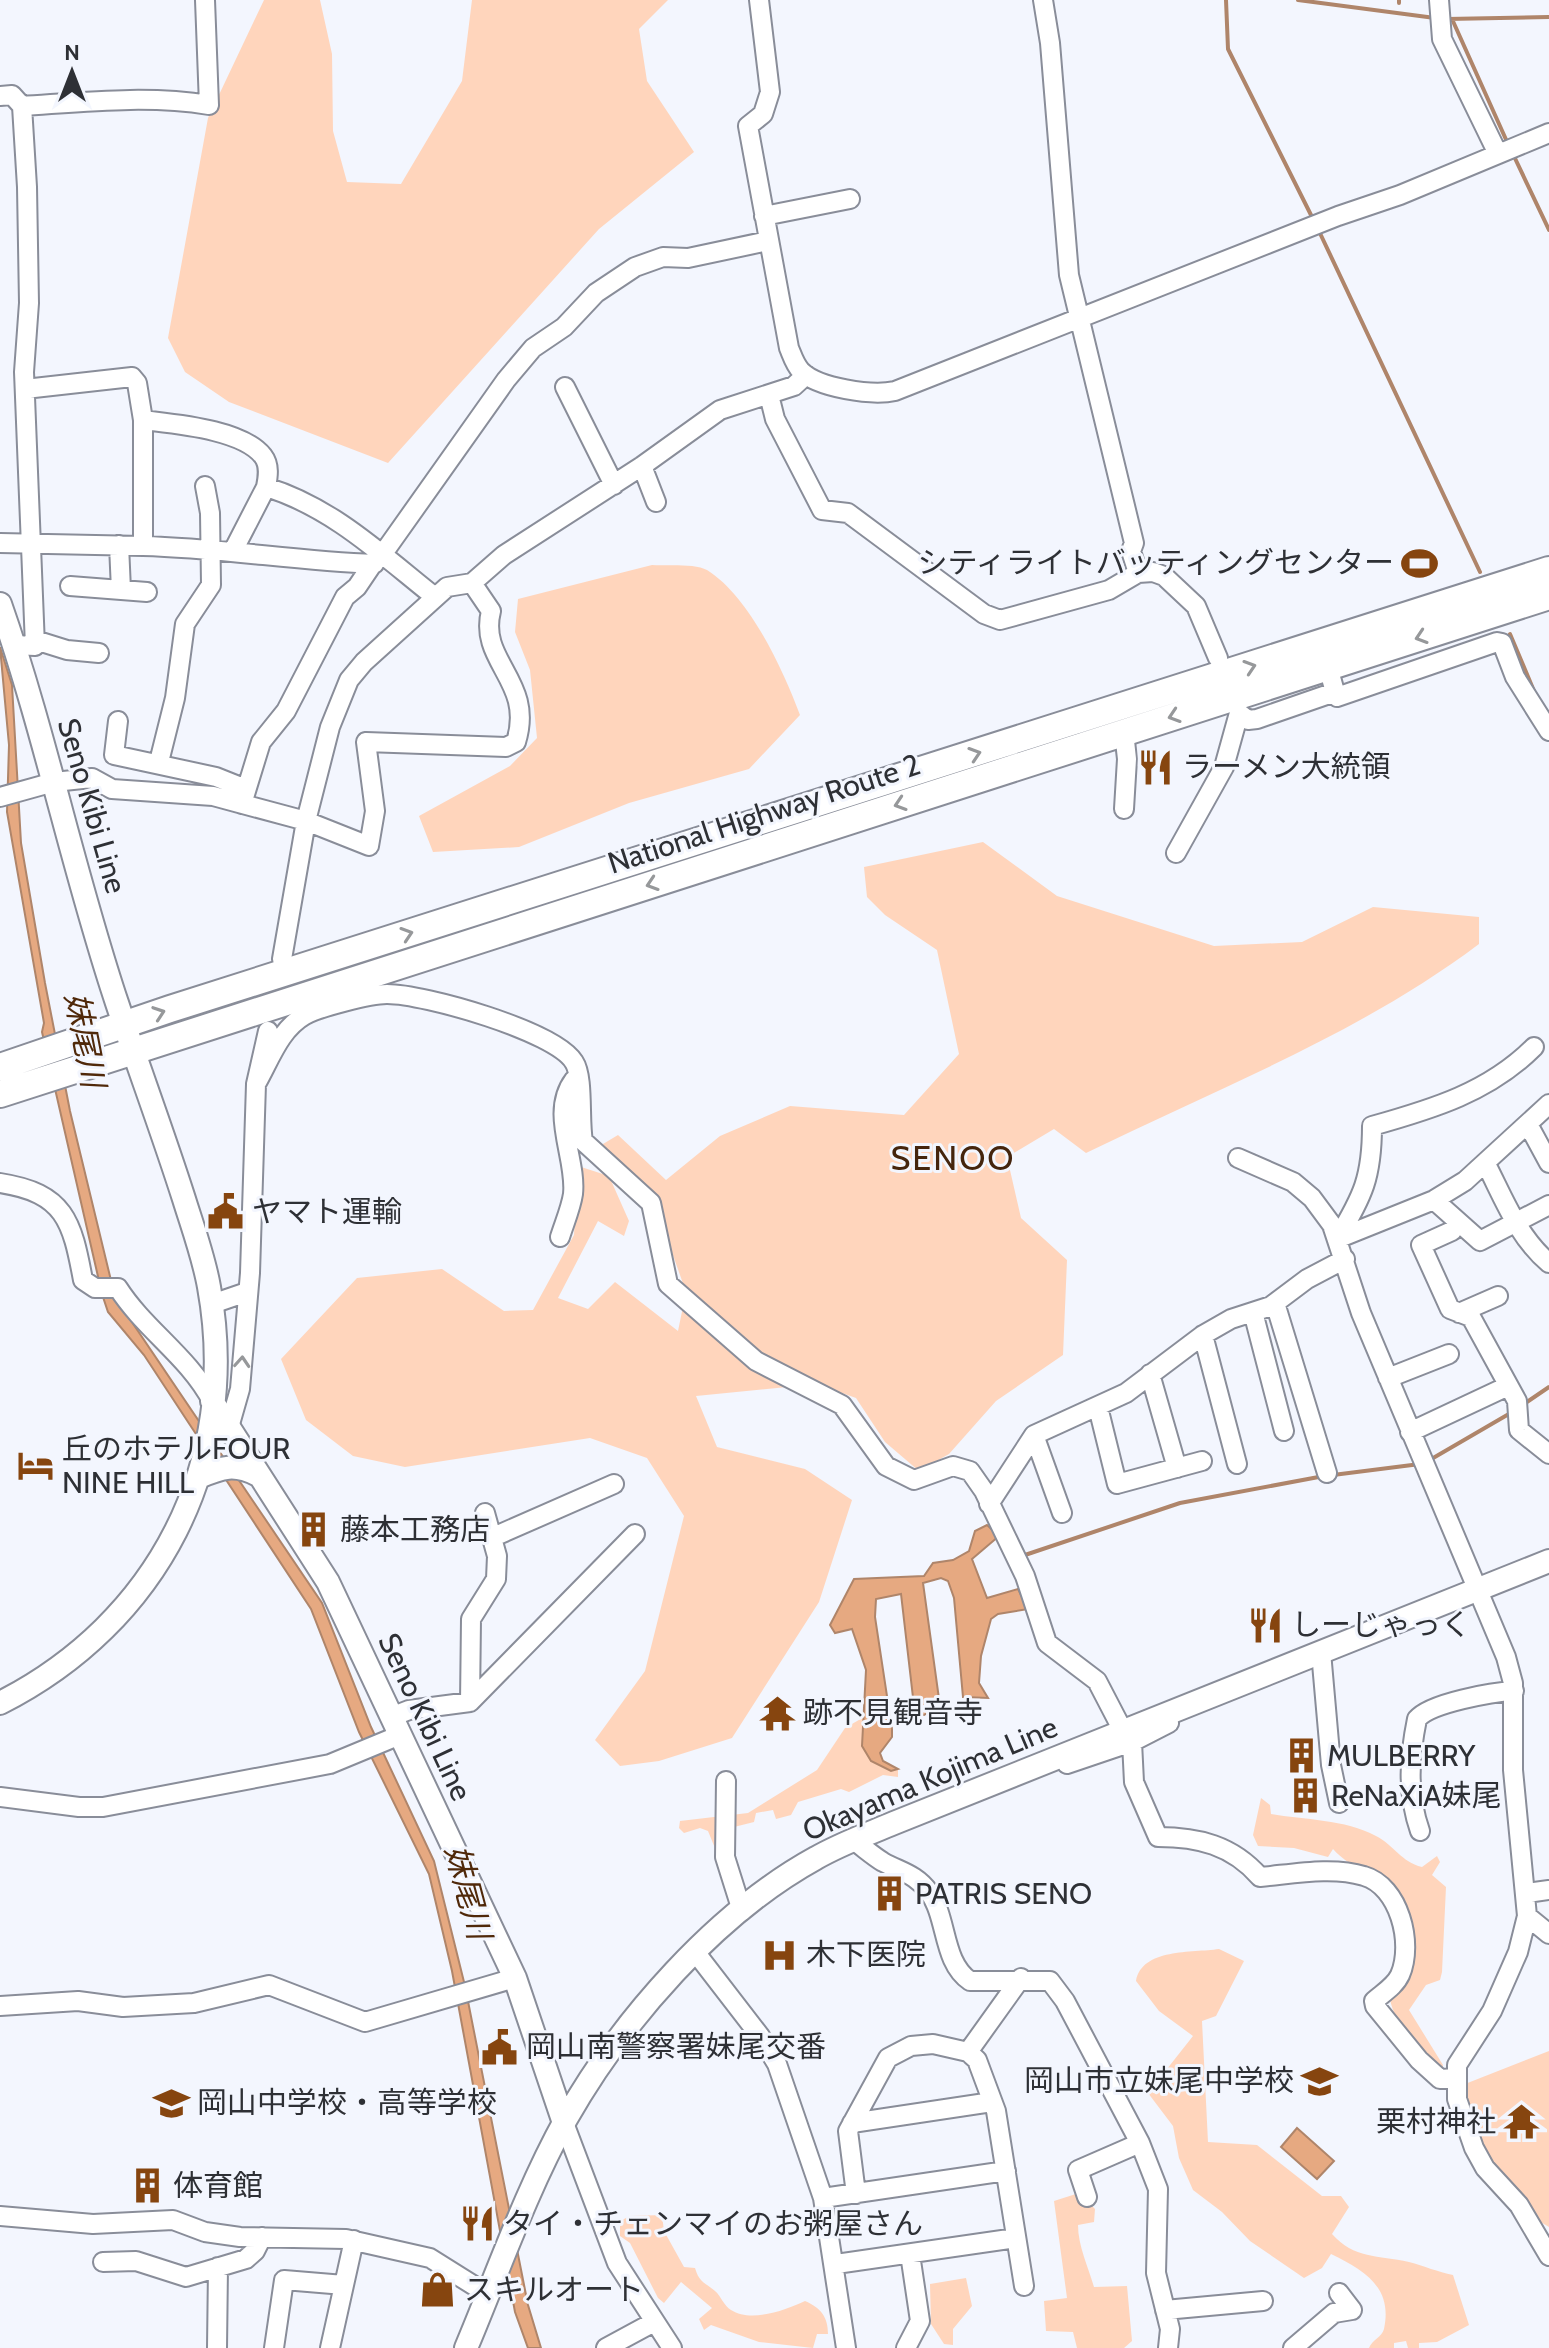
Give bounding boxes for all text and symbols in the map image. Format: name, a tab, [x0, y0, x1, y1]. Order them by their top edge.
north arrow	[32, 32, 112, 112]
text: N	[64, 39, 80, 66]
place label: シティライトバッティングセンター	[918, 544, 1394, 581]
sports icon: シティライトバッティングセンター	[1401, 544, 1439, 582]
one-way arrow	[1415, 627, 1429, 643]
one-way arrow	[1242, 660, 1256, 676]
one-way arrow	[1168, 707, 1181, 723]
street label: Seno Kibi Line	[50, 714, 135, 898]
street label: National Highway Route 2	[603, 746, 925, 881]
one-way arrow	[968, 747, 981, 763]
restaurant icon: ラーメン大統領	[1137, 748, 1175, 786]
place label: ラーメン大統領	[1182, 748, 1391, 785]
one-way arrow	[893, 795, 907, 811]
one-way arrow	[646, 874, 660, 890]
one-way arrow	[399, 927, 413, 943]
water label: 妹尾川	[57, 989, 114, 1094]
one-way arrow	[151, 1006, 165, 1023]
district label: SENOO	[891, 1137, 1016, 1179]
public building icon: ヤマト運輸	[207, 1193, 245, 1231]
place label: ヤマト運輸	[252, 1193, 402, 1230]
one-way arrow	[233, 1355, 250, 1368]
place label: 丘のホテルFOUR NINE HILL	[62, 1430, 290, 1501]
hotel icon: 丘のホテルFOUR NINE HILL	[17, 1447, 55, 1485]
building icon: 藤本工務店	[295, 1511, 333, 1549]
place label: 藤本工務店	[340, 1511, 490, 1548]
restaurant icon: しーじゃっく	[1246, 1606, 1284, 1644]
place label: しーじゃっく	[1291, 1606, 1471, 1643]
street label: Seno Kibi Line	[371, 1627, 480, 1806]
temple icon: 跡不見観音寺	[758, 1694, 796, 1732]
place label: 跡不見観音寺	[803, 1694, 983, 1731]
street label: Okayama Kojima Line	[797, 1708, 1063, 1849]
building icon: MULBERRY	[1282, 1737, 1320, 1775]
place label: MULBERRY	[1327, 1737, 1476, 1774]
building icon: ReNaXiA妹尾	[1286, 1777, 1324, 1815]
place label: ReNaXiA妹尾	[1331, 1777, 1502, 1814]
water label: 妹尾川	[437, 1840, 501, 1946]
building icon: PATRIS SENO	[870, 1875, 908, 1913]
place label: PATRIS SENO	[915, 1875, 1092, 1912]
hospital icon: 木下医院	[761, 1936, 799, 1974]
place label: 木下医院	[806, 1936, 926, 1973]
public building icon: 岡山南警察署妹尾交番	[481, 2028, 519, 2066]
place label: 岡山南警察署妹尾交番	[526, 2028, 826, 2065]
place label: 岡山市立妹尾中学校	[1024, 2062, 1294, 2099]
school or university icon: 岡山市立妹尾中学校	[1301, 2062, 1339, 2100]
school or university icon: 岡山中学校・高等学校	[152, 2084, 190, 2122]
place label: 岡山中学校・高等学校	[197, 2084, 497, 2121]
place label: 栗村神社	[1376, 2103, 1496, 2140]
temple icon: 栗村神社	[1503, 2103, 1541, 2141]
building icon: 体育館	[128, 2167, 166, 2205]
place label: 体育館	[173, 2167, 263, 2204]
restaurant icon: タイ・チェンマイのお粥屋さん	[458, 2205, 496, 2243]
place label: タイ・チェンマイのお粥屋さん	[503, 2205, 923, 2242]
shop icon: スキルオート	[419, 2271, 457, 2309]
place label: スキルオート	[464, 2271, 644, 2308]

